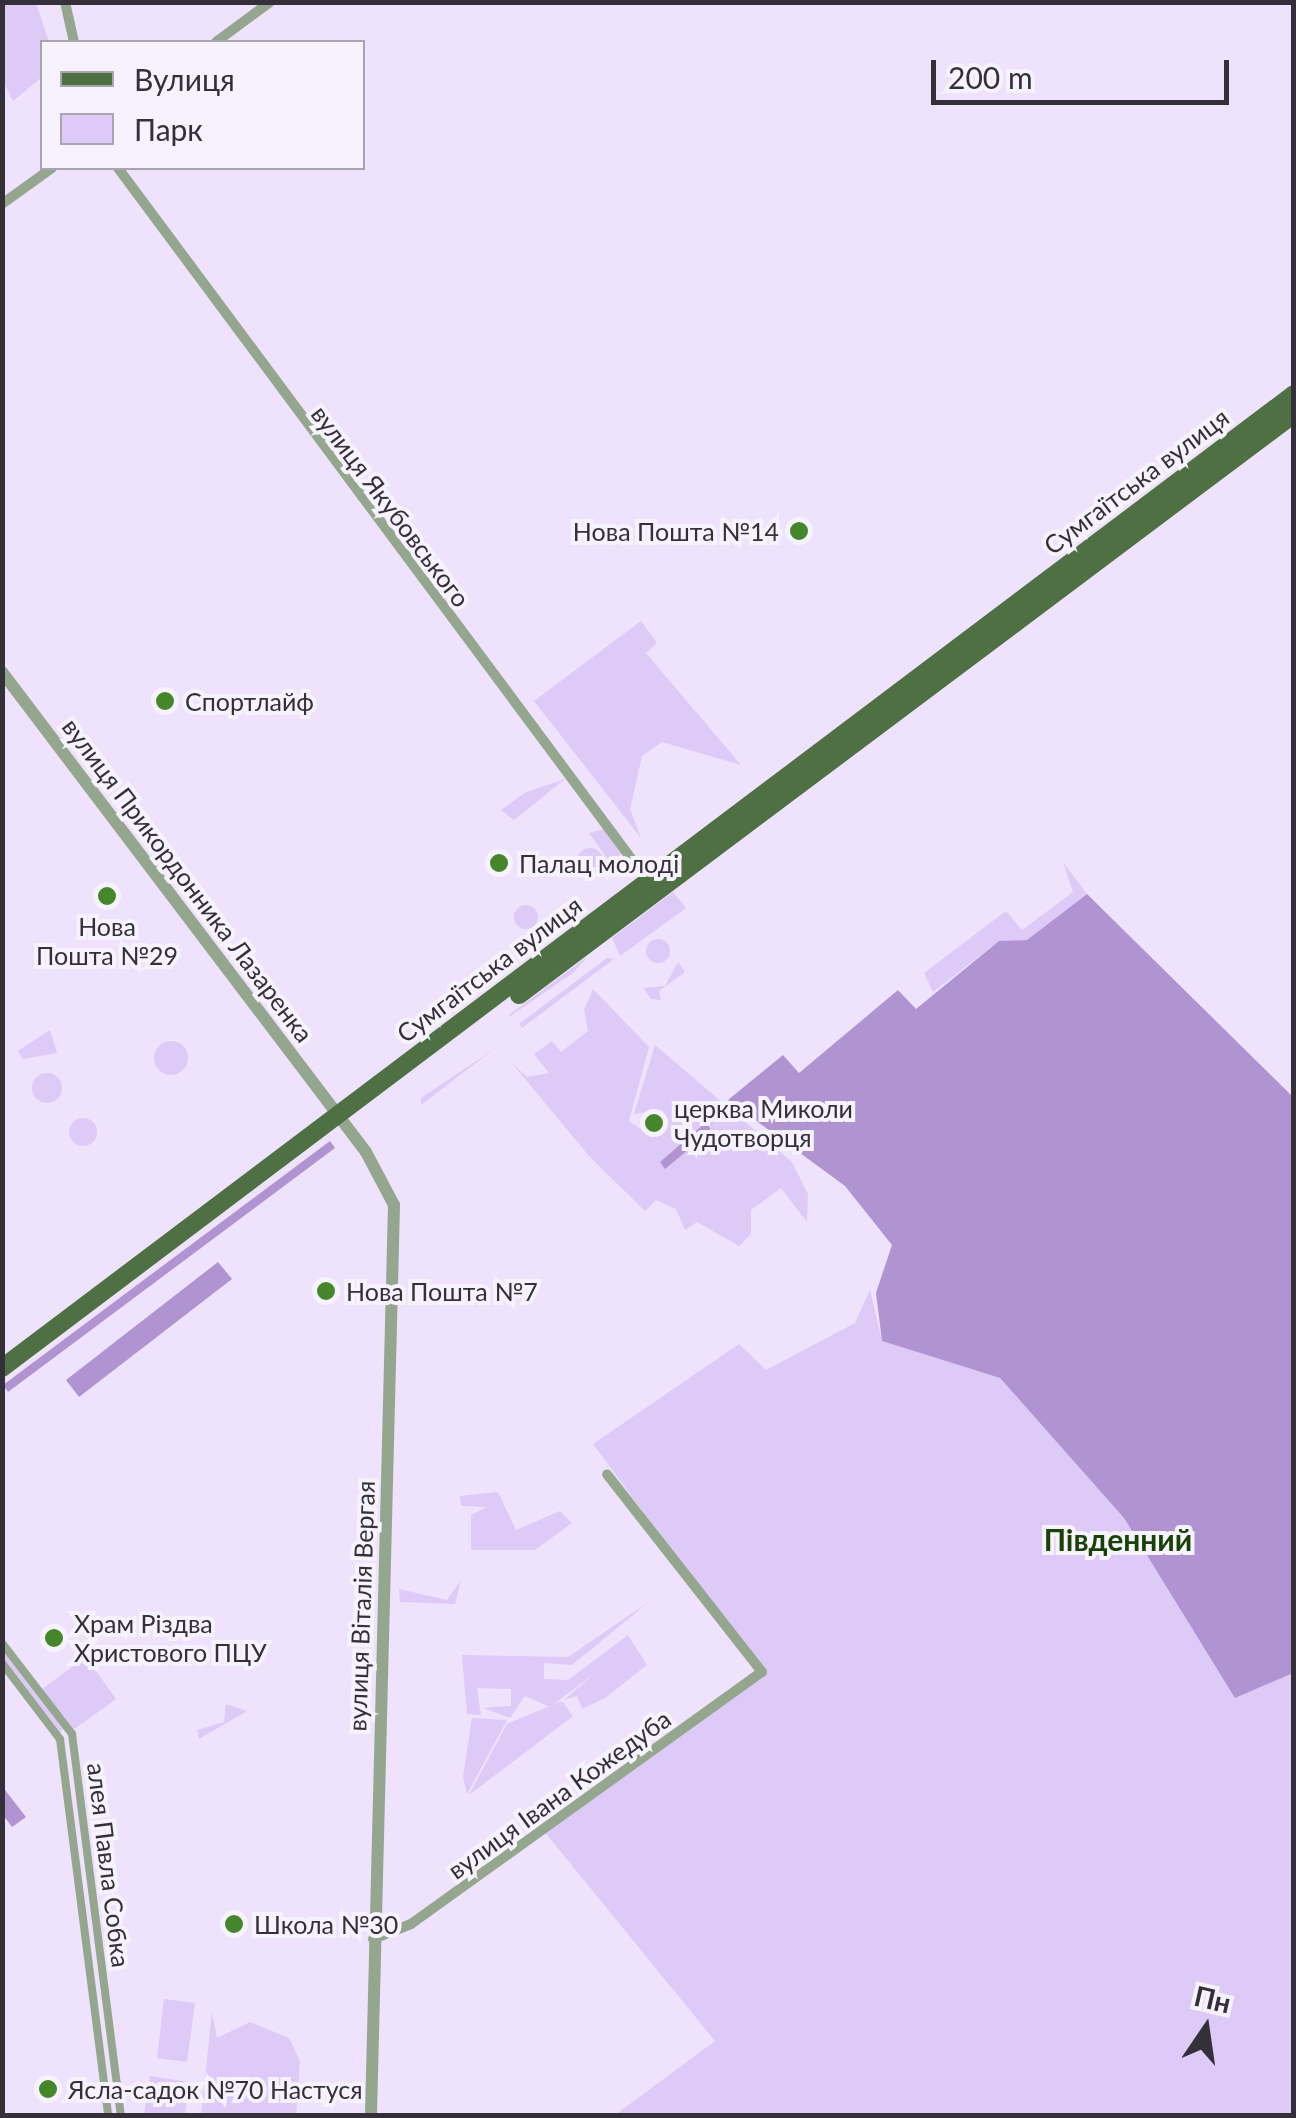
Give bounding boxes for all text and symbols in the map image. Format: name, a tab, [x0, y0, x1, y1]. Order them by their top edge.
legend	[40, 40, 365, 170]
scale bar	[936, 40, 1234, 102]
text: 200 m	[948, 59, 1033, 95]
text: Вулиця	[134, 61, 235, 97]
text: Парк	[134, 111, 203, 147]
street label: вулиця Якубовського	[305, 399, 477, 613]
street label: Сумгаїтська вулиця	[1038, 402, 1234, 560]
place label: Нова Пошта №14	[573, 516, 779, 546]
marker: Нова Пошта №14	[788, 520, 810, 542]
place label: Спортлайф	[185, 686, 314, 716]
marker: Спортлайф	[154, 690, 176, 712]
street label: вулиця Прикордонника Лазаренка	[56, 712, 320, 1048]
place label: Палац молоді	[519, 848, 679, 878]
marker: Палац молоді	[488, 852, 510, 874]
marker: Нова Пошта №29	[96, 885, 118, 907]
street label: Сумгаїтська вулиця	[391, 890, 587, 1048]
place label: Нова Пошта №29	[36, 912, 178, 971]
place label: церква Миколи Чудотворця	[674, 1094, 853, 1153]
marker: церква Миколи Чудотворця	[643, 1112, 665, 1134]
place label: Нова Пошта №7	[346, 1276, 538, 1306]
marker: Нова Пошта №7	[315, 1280, 337, 1302]
street label: вулиця Віталія Вергая	[342, 1480, 380, 1732]
district label: Південний	[1044, 1521, 1192, 1557]
place label: Храм Різдва Христового ПЦУ	[74, 1609, 267, 1668]
marker: Храм Різдва Христового ПЦУ	[43, 1627, 65, 1649]
street label: вулиця Івана Кожедуба	[442, 1703, 676, 1885]
street label: алея Павла Собка	[82, 1761, 136, 1969]
place label: Школа №30	[254, 1909, 398, 1939]
marker: Школа №30	[223, 1913, 245, 1935]
north arrow	[1156, 1978, 1256, 2078]
text: Пн	[1191, 1978, 1234, 2019]
place label: Ясла-садок №70 Настуся	[68, 2074, 362, 2104]
marker: Ясла-садок №70 Настуся	[37, 2078, 59, 2100]

